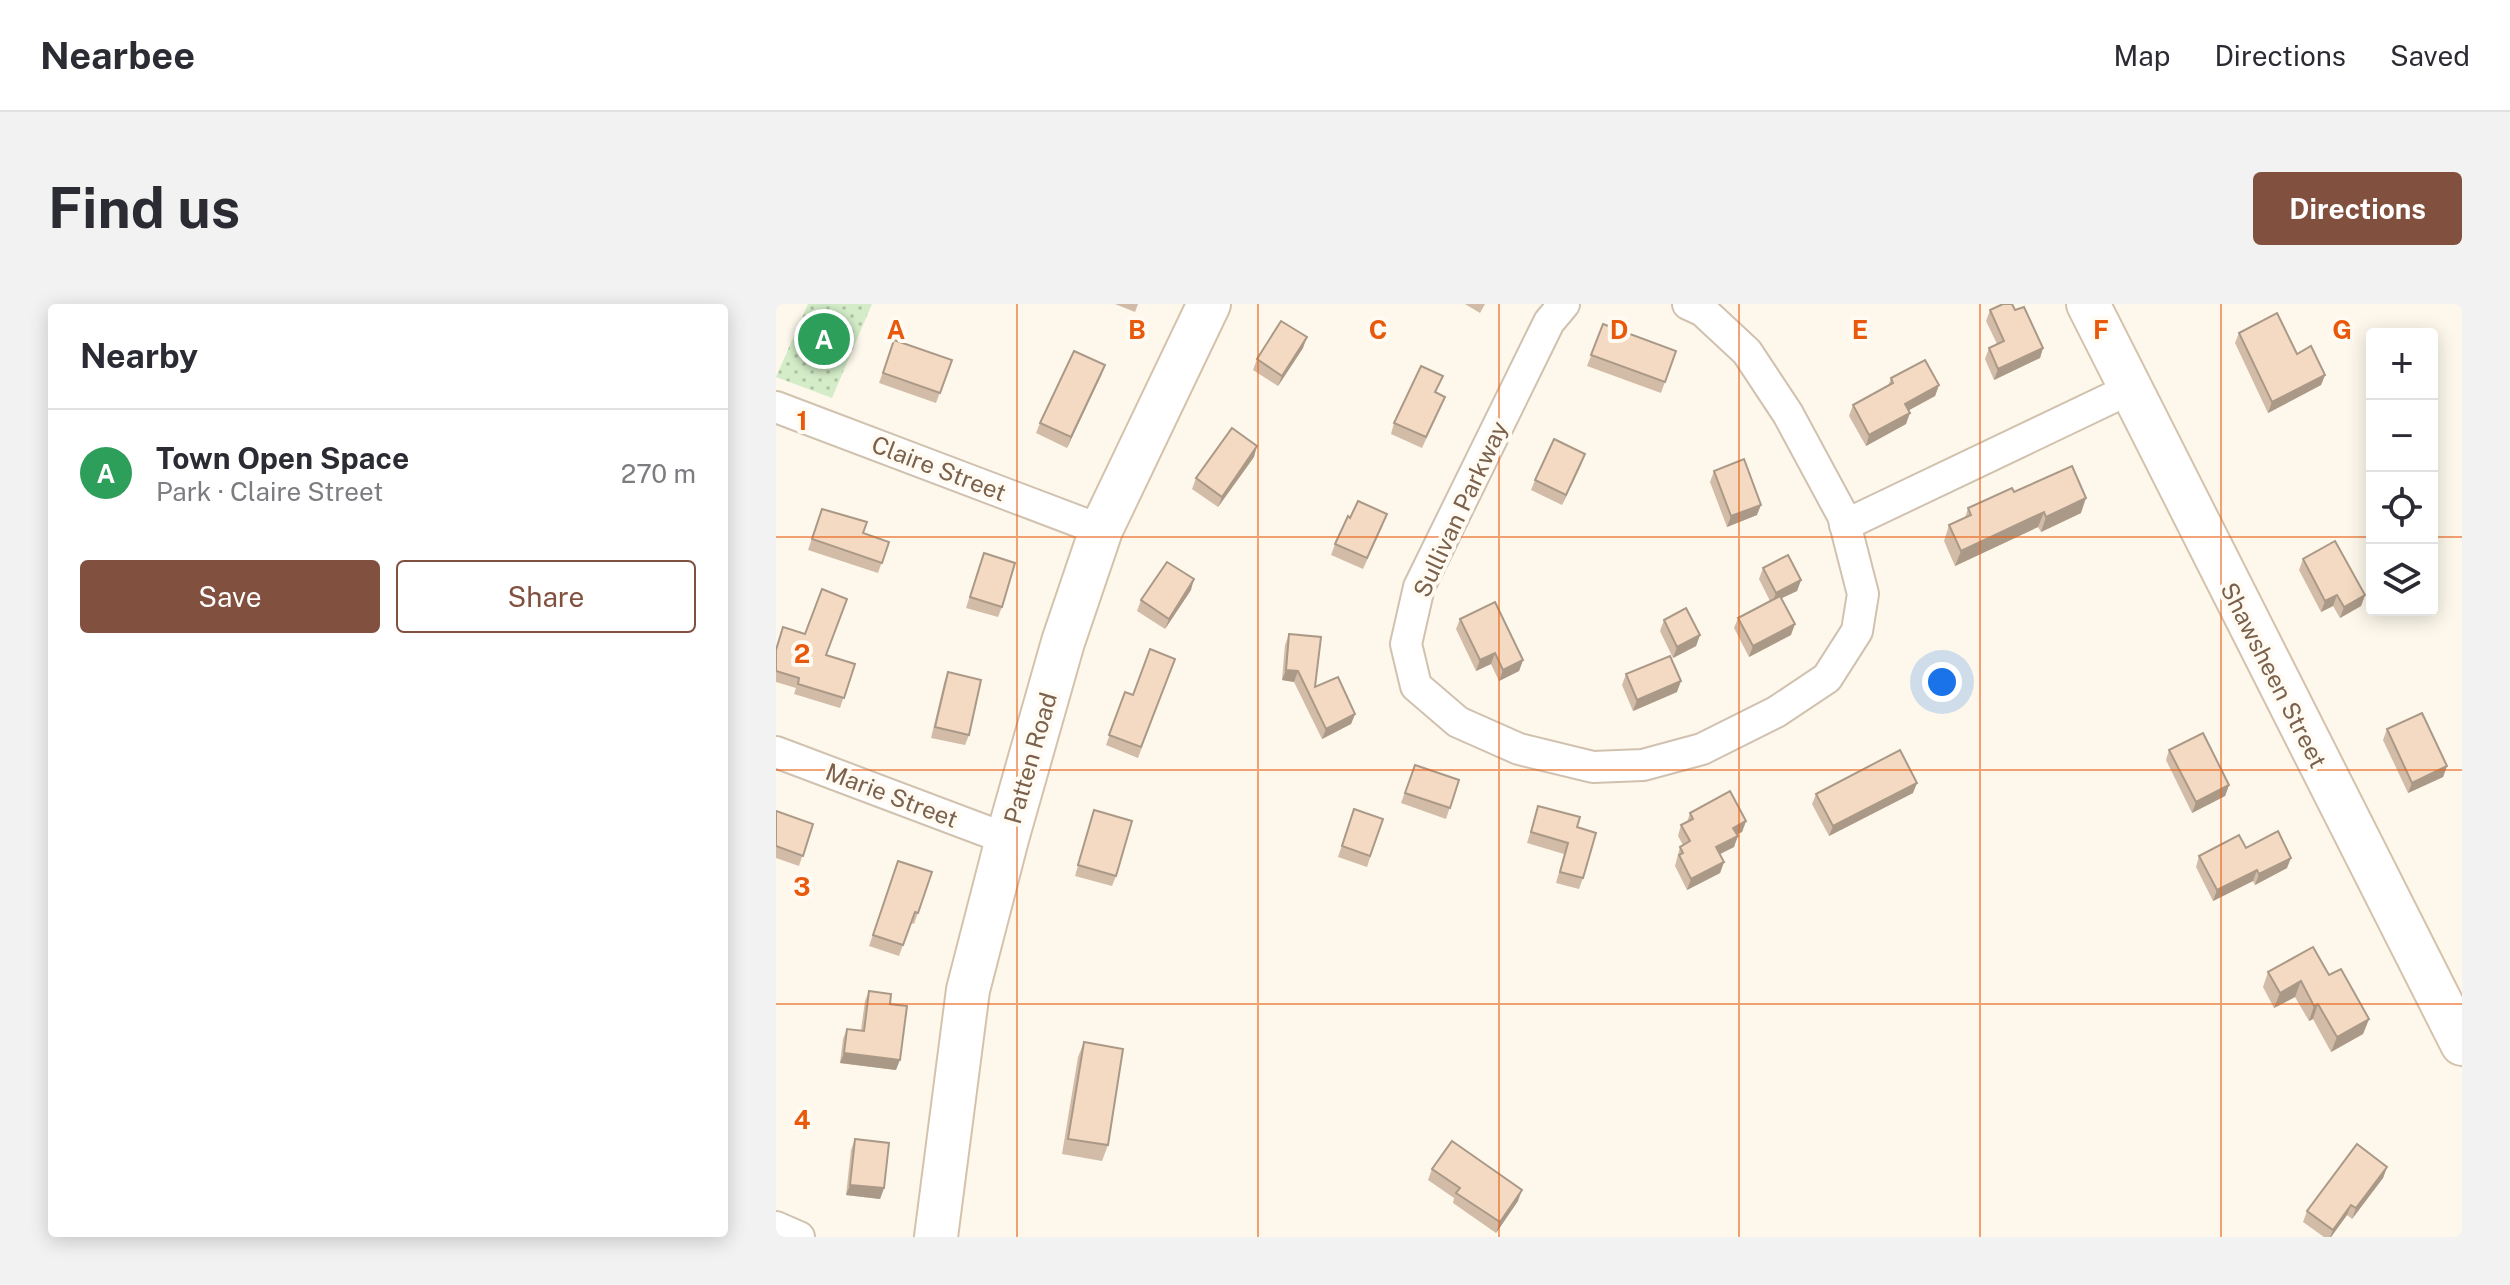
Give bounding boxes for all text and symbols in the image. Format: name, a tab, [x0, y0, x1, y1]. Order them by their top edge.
text: Nearbee	[40, 33, 195, 78]
text: Map	[2114, 39, 2170, 72]
text: Directions	[2214, 39, 2346, 72]
text: Saved	[2390, 39, 2470, 72]
button: Directions	[2253, 172, 2462, 245]
text: Find us	[48, 175, 240, 241]
pin: A	[798, 309, 850, 369]
text: A	[887, 314, 906, 345]
text: B	[1128, 314, 1146, 345]
text: C	[1369, 314, 1387, 345]
text: D	[1610, 314, 1628, 345]
text: E	[1852, 314, 1868, 345]
text: F	[2093, 314, 2109, 345]
text: G	[2332, 314, 2352, 345]
map controls	[2366, 328, 2438, 616]
button: +	[2366, 328, 2438, 400]
text: Nearby	[80, 336, 198, 376]
button: −	[2366, 400, 2438, 472]
text: 1	[796, 405, 808, 436]
street label: Sullivan Parkway	[1407, 417, 1513, 601]
street label: Claire Street	[868, 430, 1010, 506]
text: Town Open Space	[156, 440, 409, 476]
text: A	[97, 458, 115, 489]
text: 270 m	[621, 458, 696, 489]
button: locate	[2366, 472, 2438, 544]
text: Park · Claire Street	[156, 476, 383, 507]
button: layers	[2366, 544, 2438, 616]
button: Save	[80, 560, 380, 633]
button: Share	[396, 560, 696, 633]
street label: Shawsheen Street	[2215, 578, 2333, 772]
text: 2	[794, 638, 810, 669]
your location	[1922, 662, 1962, 702]
street label: Patten Road	[998, 689, 1062, 827]
street label: Marie Street	[822, 757, 962, 833]
text: 3	[793, 871, 811, 902]
text: 4	[793, 1104, 811, 1135]

